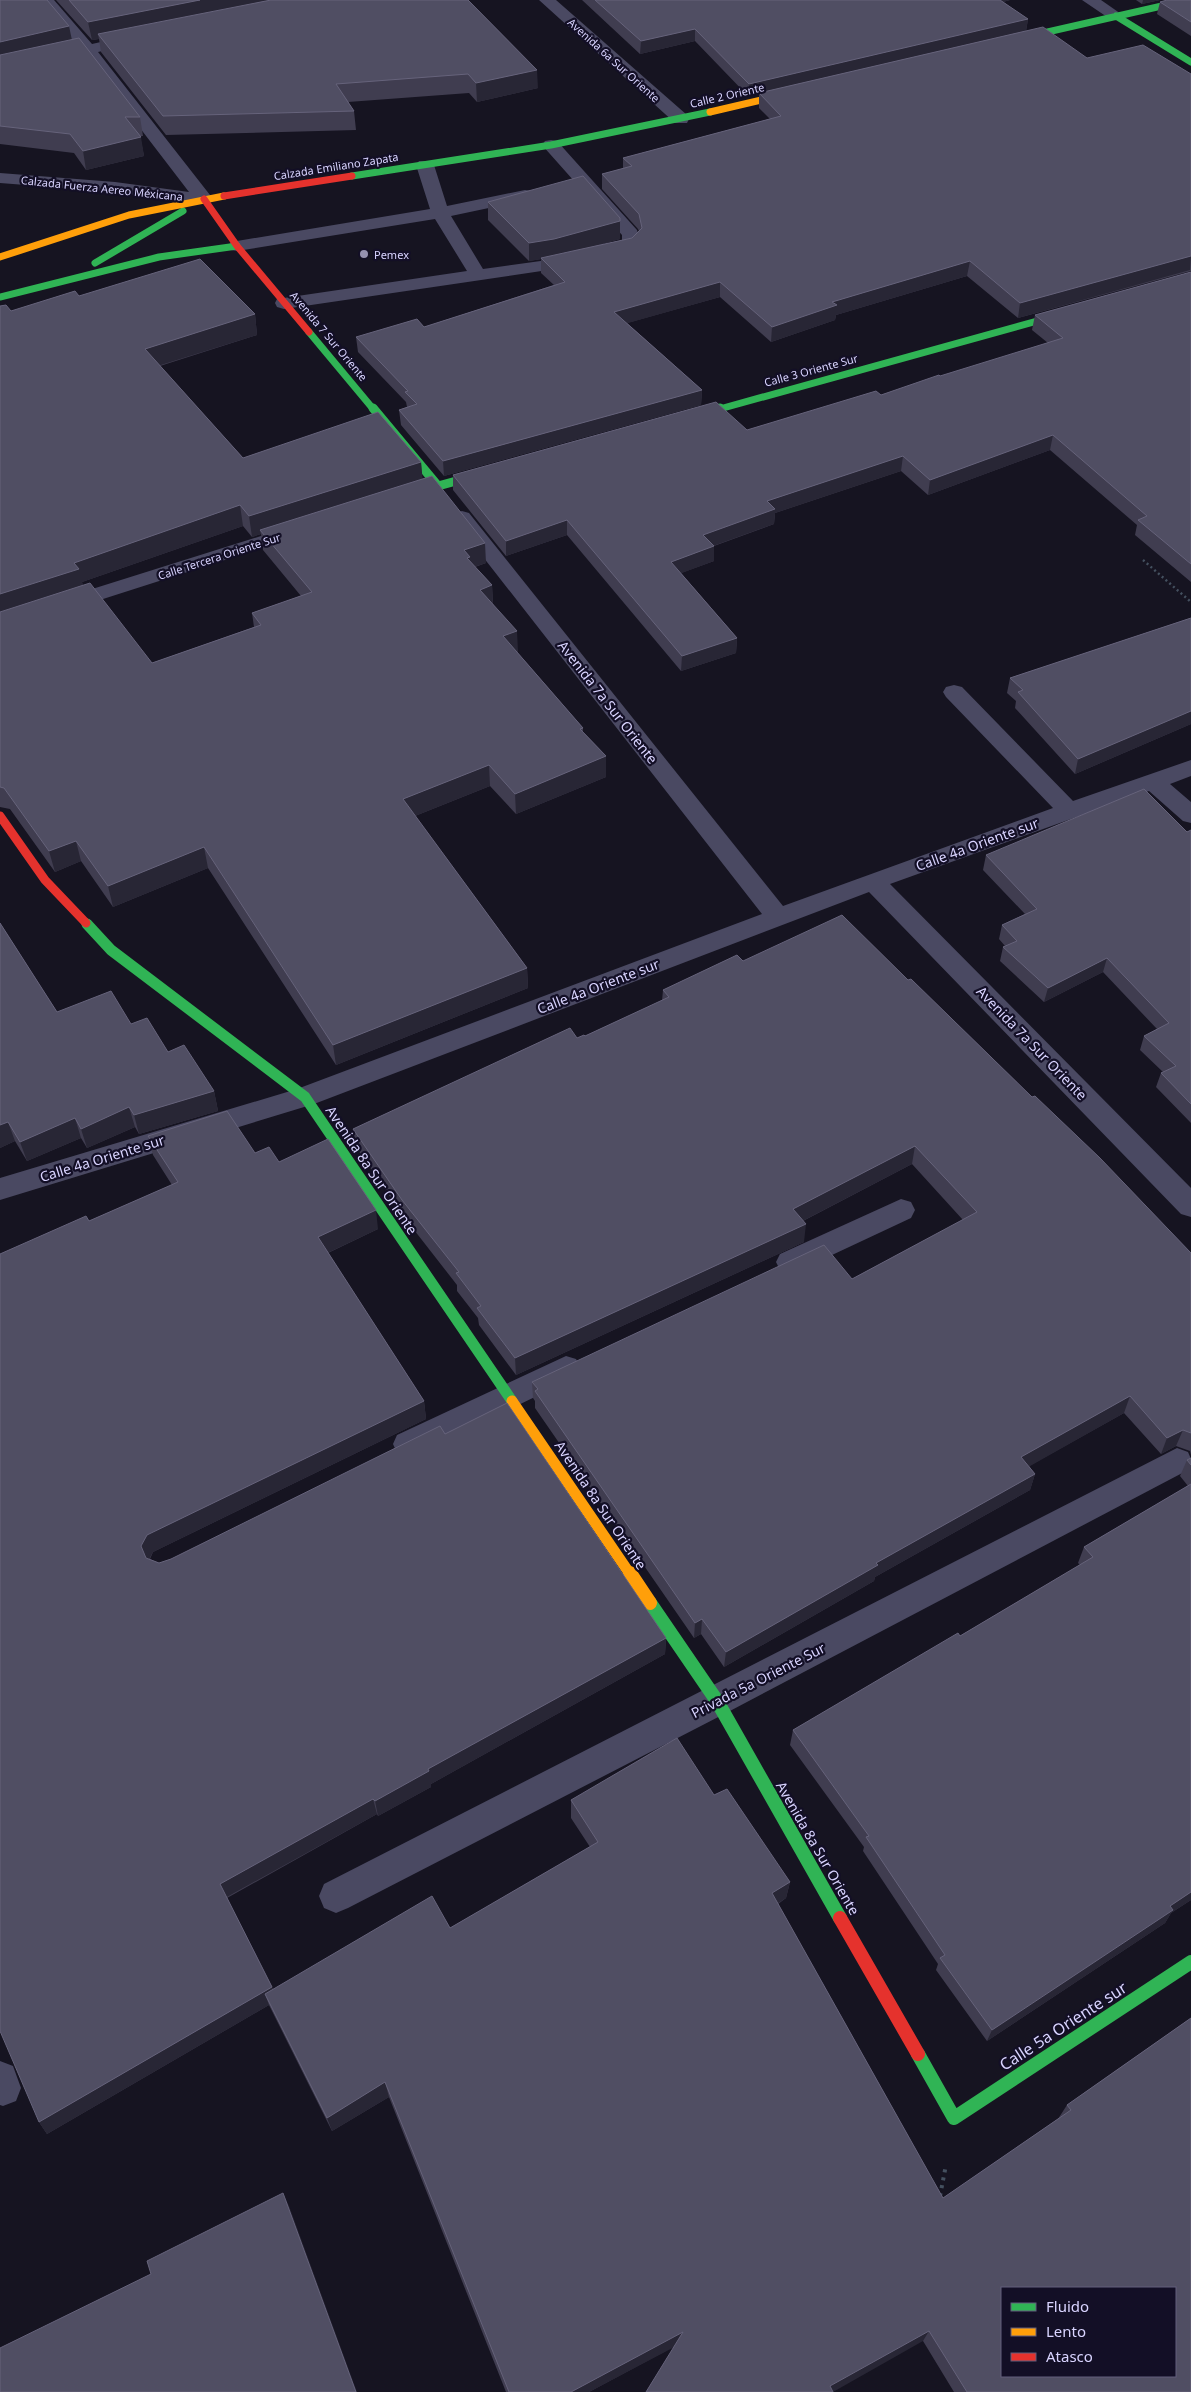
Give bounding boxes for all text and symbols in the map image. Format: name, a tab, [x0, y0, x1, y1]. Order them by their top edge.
street label: Avenida 6a Sur Oriente	[565, 15, 663, 105]
street label: Calle 2 Oriente	[688, 79, 766, 111]
street label: Calzada Emiliano Zapata	[273, 149, 399, 183]
street label: Calzada Fuerza Aereo Méxicana	[20, 172, 184, 204]
place label: Pemex	[374, 247, 409, 262]
marker: Pemex	[358, 248, 370, 260]
street label: Avenida 7 Sur Oriente	[287, 288, 371, 384]
street label: Calle 3 Oriente Sur	[762, 350, 860, 390]
street label: Calle Tercera Oriente Sur	[156, 529, 283, 583]
street label: Avenida 7a Sur Oriente	[554, 636, 662, 768]
street label: Calle 4a Oriente sur	[913, 813, 1041, 875]
street label: Calle 4a Oriente sur	[534, 954, 662, 1018]
street label: Avenida 7a Sur Oriente	[973, 982, 1091, 1104]
street label: Avenida 8a Sur Oriente	[322, 1102, 422, 1238]
street label: Calle 4a Oriente sur	[37, 1130, 167, 1186]
street label: Avenida 8a Sur Oriente	[551, 1437, 651, 1573]
street label: Privada 5a Oriente Sur	[688, 1638, 828, 1722]
street label: Avenida 8a Sur Oriente	[772, 1778, 864, 1918]
street label: Calle 5a Oriente sur	[995, 1976, 1131, 2076]
legend	[1001, 2287, 1176, 2377]
text: Fluido	[1046, 2296, 1089, 2316]
text: Lento	[1046, 2321, 1086, 2341]
text: Atasco	[1046, 2346, 1093, 2366]

